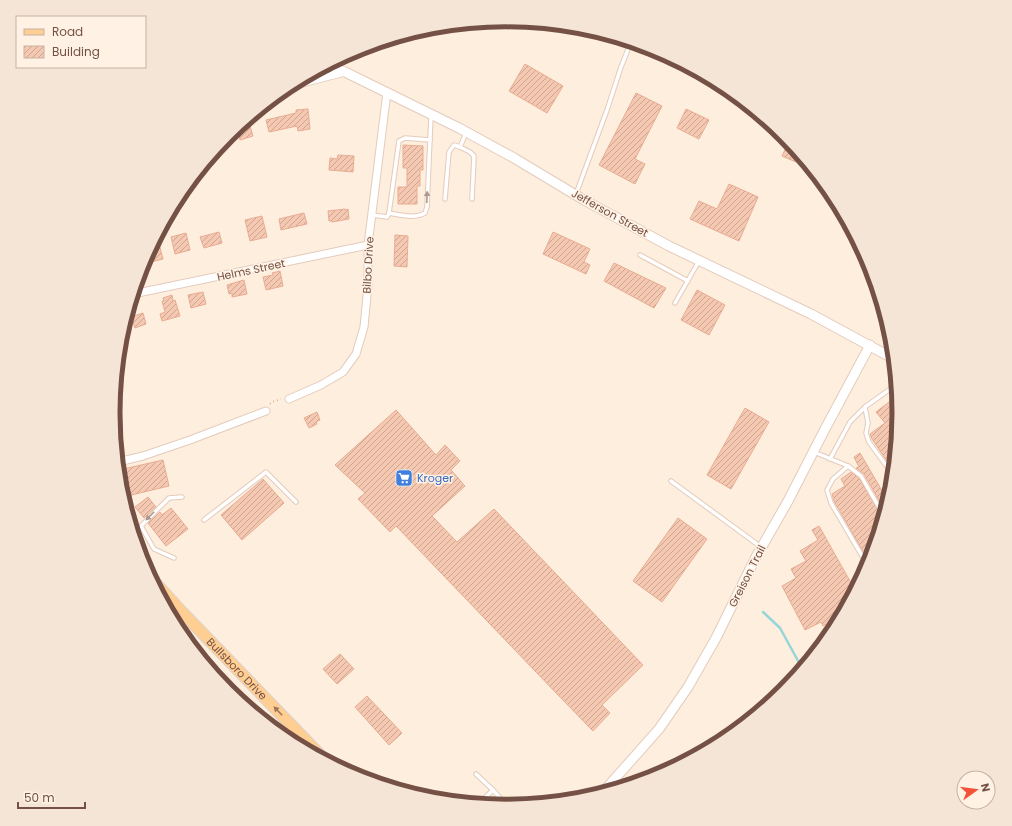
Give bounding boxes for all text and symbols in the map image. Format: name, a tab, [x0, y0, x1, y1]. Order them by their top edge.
legend	[16, 16, 146, 68]
text: Road	[52, 23, 83, 40]
text: Building	[52, 43, 100, 60]
street label: Jefferson Street	[569, 185, 651, 241]
one-way arrow	[424, 190, 430, 203]
street label: Bilbo Drive	[359, 236, 377, 294]
street label: Helms Street	[215, 255, 287, 285]
supermarket icon: Kroger	[394, 468, 414, 488]
place label: Kroger	[417, 470, 453, 486]
one-way arrow	[146, 511, 155, 521]
street label: Greison Trail	[724, 542, 770, 610]
street label: Bullsboro Drive	[203, 634, 271, 704]
one-way arrow	[273, 706, 283, 716]
north arrow	[956, 770, 996, 810]
text: N	[977, 782, 994, 794]
scale bar	[18, 784, 85, 810]
text: 50 m	[24, 789, 55, 806]

